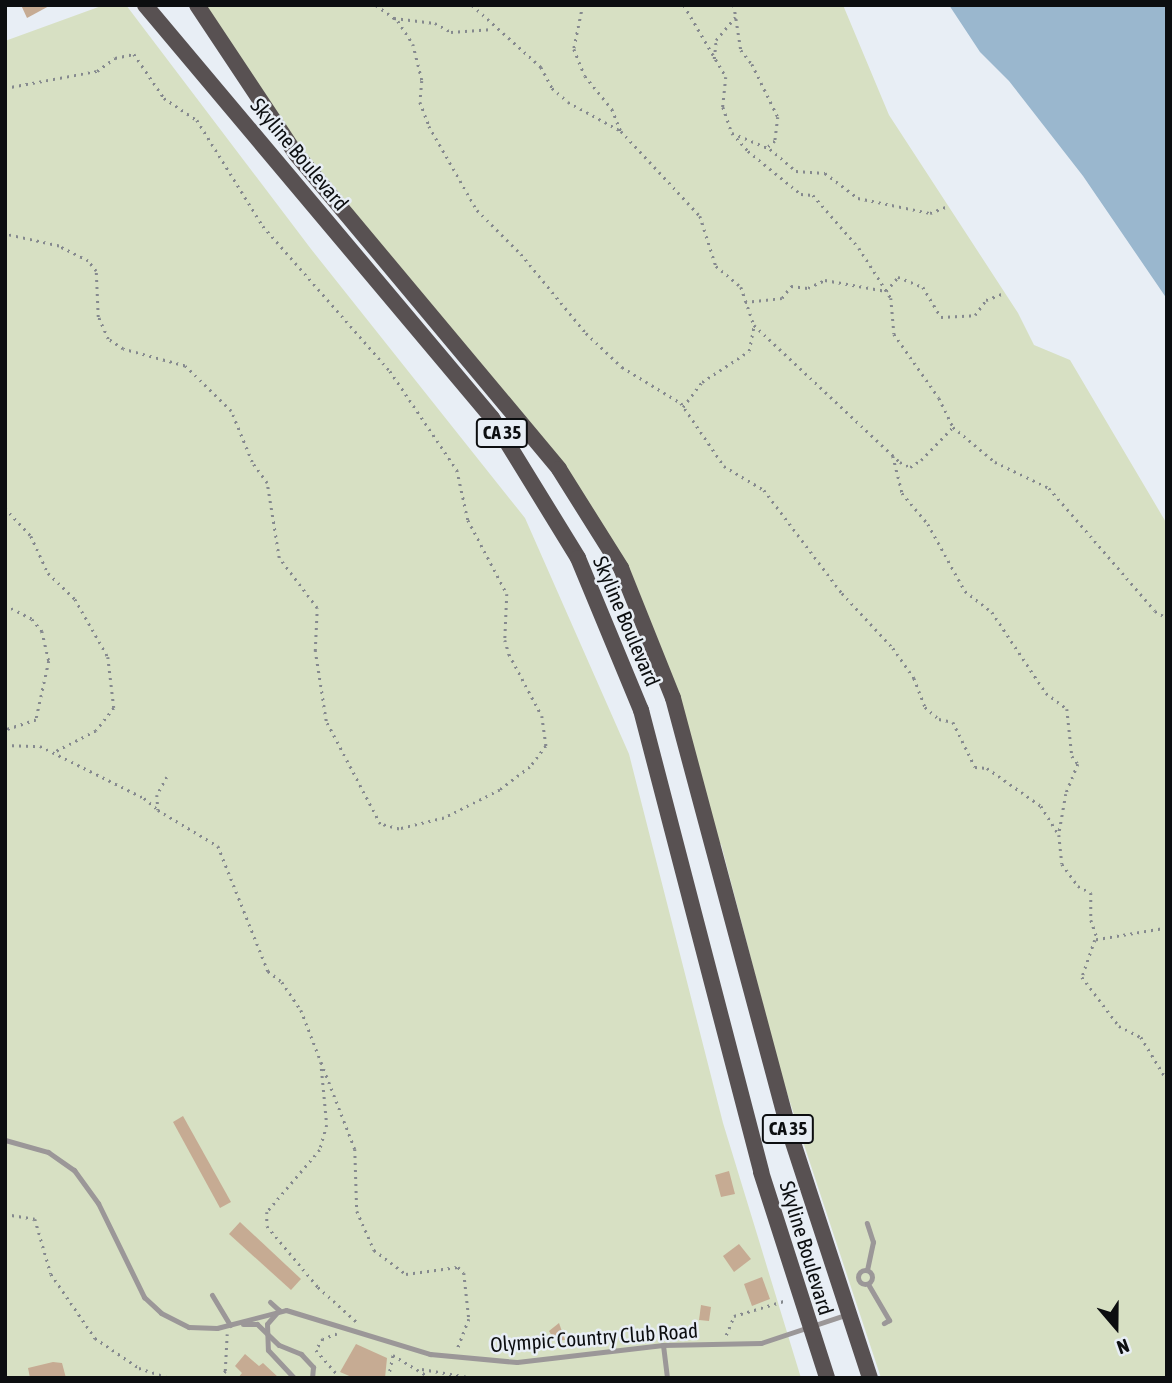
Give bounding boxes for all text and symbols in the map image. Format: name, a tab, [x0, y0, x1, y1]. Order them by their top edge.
street label: Skyline Boulevard	[246, 93, 354, 215]
road number: CA 35	[476, 418, 528, 448]
street label: Skyline Boulevard	[588, 552, 666, 690]
road number: CA 35	[762, 1114, 814, 1144]
street label: Skyline Boulevard	[775, 1178, 839, 1318]
north arrow	[1081, 1292, 1151, 1362]
street label: Olympic Country Club Road	[489, 1317, 699, 1357]
text: N	[1114, 1334, 1132, 1359]

